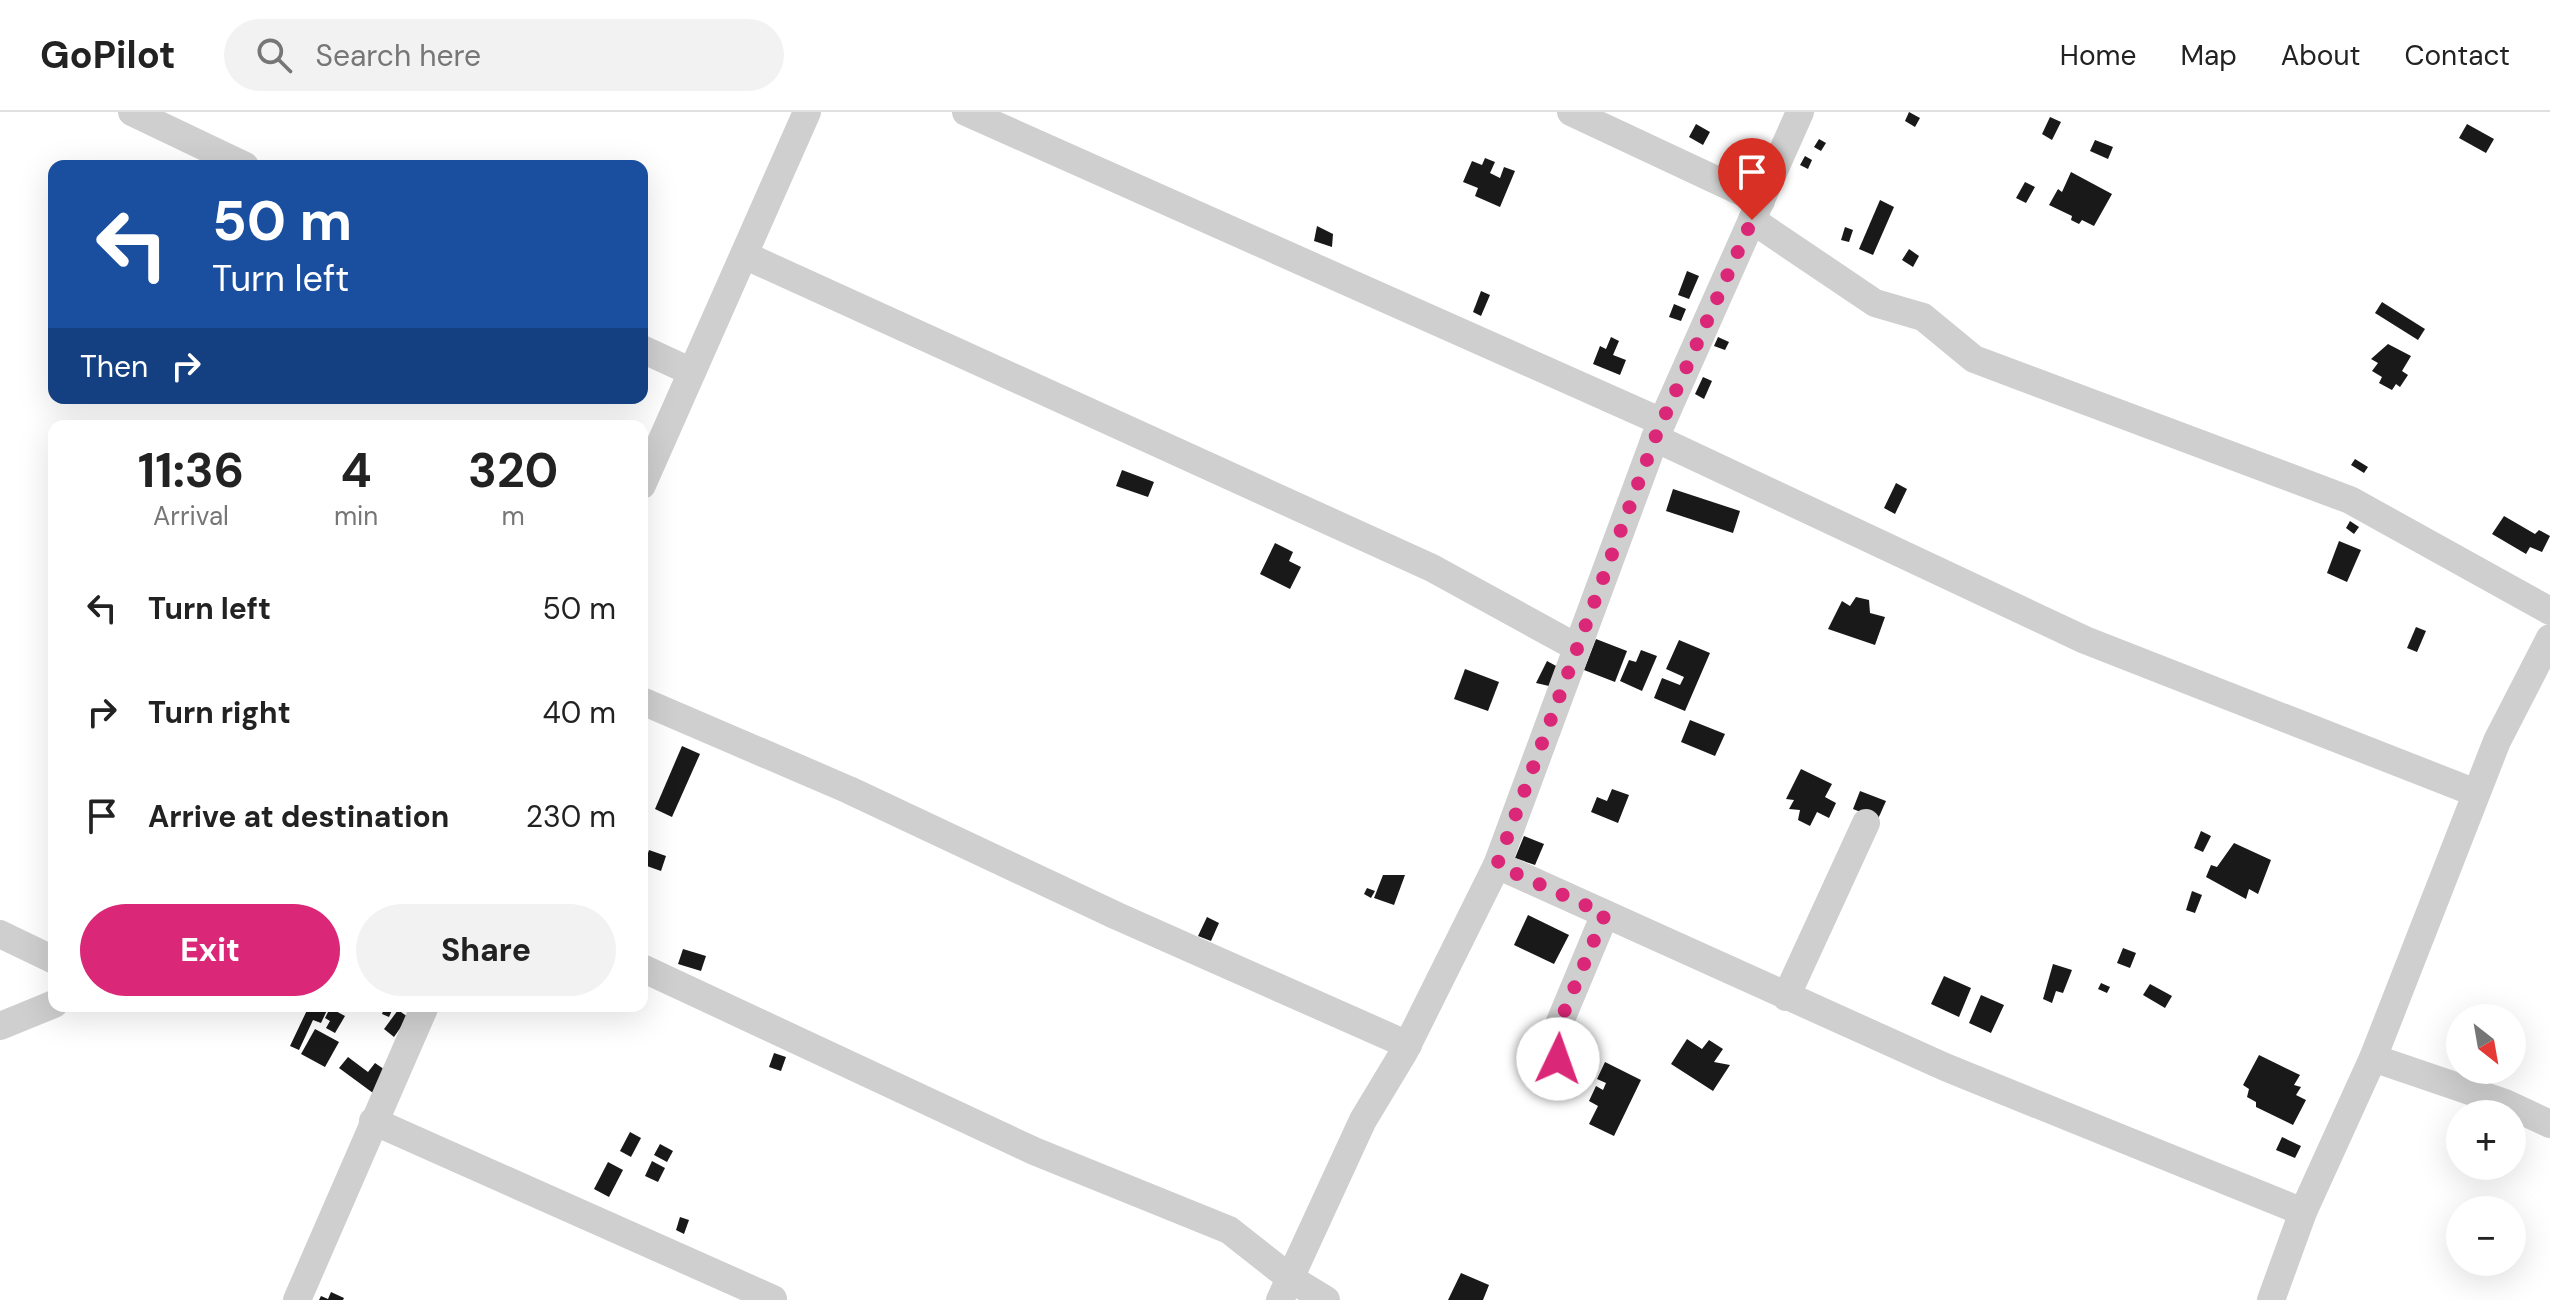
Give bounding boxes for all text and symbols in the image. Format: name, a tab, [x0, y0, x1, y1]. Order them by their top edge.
search box	[224, 19, 784, 91]
text: GoPilot	[40, 30, 176, 80]
icon: search	[252, 33, 296, 77]
text: Search here	[316, 36, 481, 75]
text: Home	[2060, 37, 2136, 74]
text: Map	[2180, 37, 2237, 74]
text: About	[2281, 37, 2360, 74]
text: Contact	[2404, 37, 2510, 74]
pin	[1718, 138, 1786, 220]
icon: arrive	[1730, 150, 1774, 194]
text: 50 m	[212, 184, 352, 257]
icon: left	[80, 192, 184, 296]
text: Turn left	[212, 255, 349, 302]
icon: right	[164, 344, 208, 388]
text: Then	[80, 347, 148, 386]
text: 11:36	[138, 439, 244, 502]
text: 4	[341, 439, 372, 502]
text: 320	[468, 439, 558, 502]
text: Arrival	[153, 499, 229, 533]
text: min	[334, 499, 378, 533]
text: m	[502, 499, 525, 533]
icon: left	[80, 586, 124, 630]
text: Turn left	[148, 589, 271, 628]
text: 50 m	[542, 589, 616, 628]
icon: right	[80, 690, 124, 734]
text: Turn right	[148, 693, 291, 732]
text: 40 m	[543, 693, 616, 732]
icon: arrive	[80, 794, 124, 838]
text: Arrive at destination	[148, 797, 449, 836]
text: 230 m	[526, 797, 616, 836]
button: Exit	[80, 904, 340, 996]
button: Share	[356, 904, 616, 996]
north arrow	[2446, 1004, 2526, 1084]
map controls	[2446, 1004, 2526, 1276]
position arrow	[1516, 1017, 1600, 1101]
button: +	[2446, 1100, 2526, 1180]
button: −	[2446, 1196, 2526, 1276]

